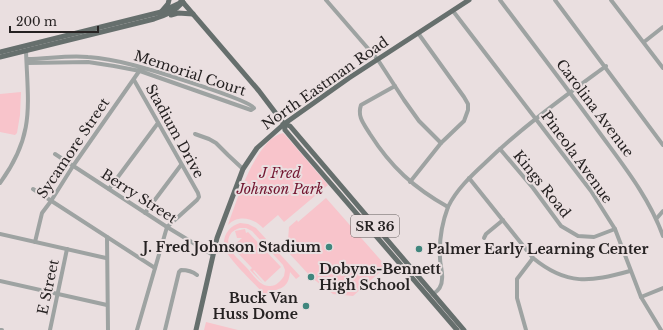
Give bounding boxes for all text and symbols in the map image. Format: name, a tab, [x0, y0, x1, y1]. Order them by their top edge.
scale bar	[10, 8, 98, 34]
text: 200 m	[16, 14, 57, 29]
street label: North Eastman Road	[258, 32, 392, 133]
street label: Memorial Court	[132, 46, 249, 100]
street label: Carolina Avenue	[552, 55, 638, 161]
street label: Stadium Drive	[142, 81, 208, 181]
street label: Sycamore Street	[33, 94, 114, 202]
street label: Pineola Avenue	[537, 107, 617, 207]
street label: Kings Road	[509, 147, 575, 222]
park label: J Fred Johnson Park	[236, 164, 323, 198]
street label: Berry Street	[98, 165, 181, 228]
road number: SR 36	[351, 215, 399, 237]
place label: J. Fred Johnson Stadium	[140, 238, 322, 256]
place label: Palmer Early Learning Center	[427, 240, 649, 258]
marker: J. Fred Johnson Stadium	[324, 242, 334, 252]
marker: Palmer Early Learning Center	[414, 244, 424, 254]
street label: E Street	[33, 257, 63, 316]
place label: Dobyns-Bennett High School	[319, 260, 441, 294]
marker: Dobyns-Bennett High School	[306, 272, 316, 282]
place label: Buck Van Huss Dome	[213, 289, 298, 323]
marker: Buck Van Huss Dome	[301, 301, 311, 311]

